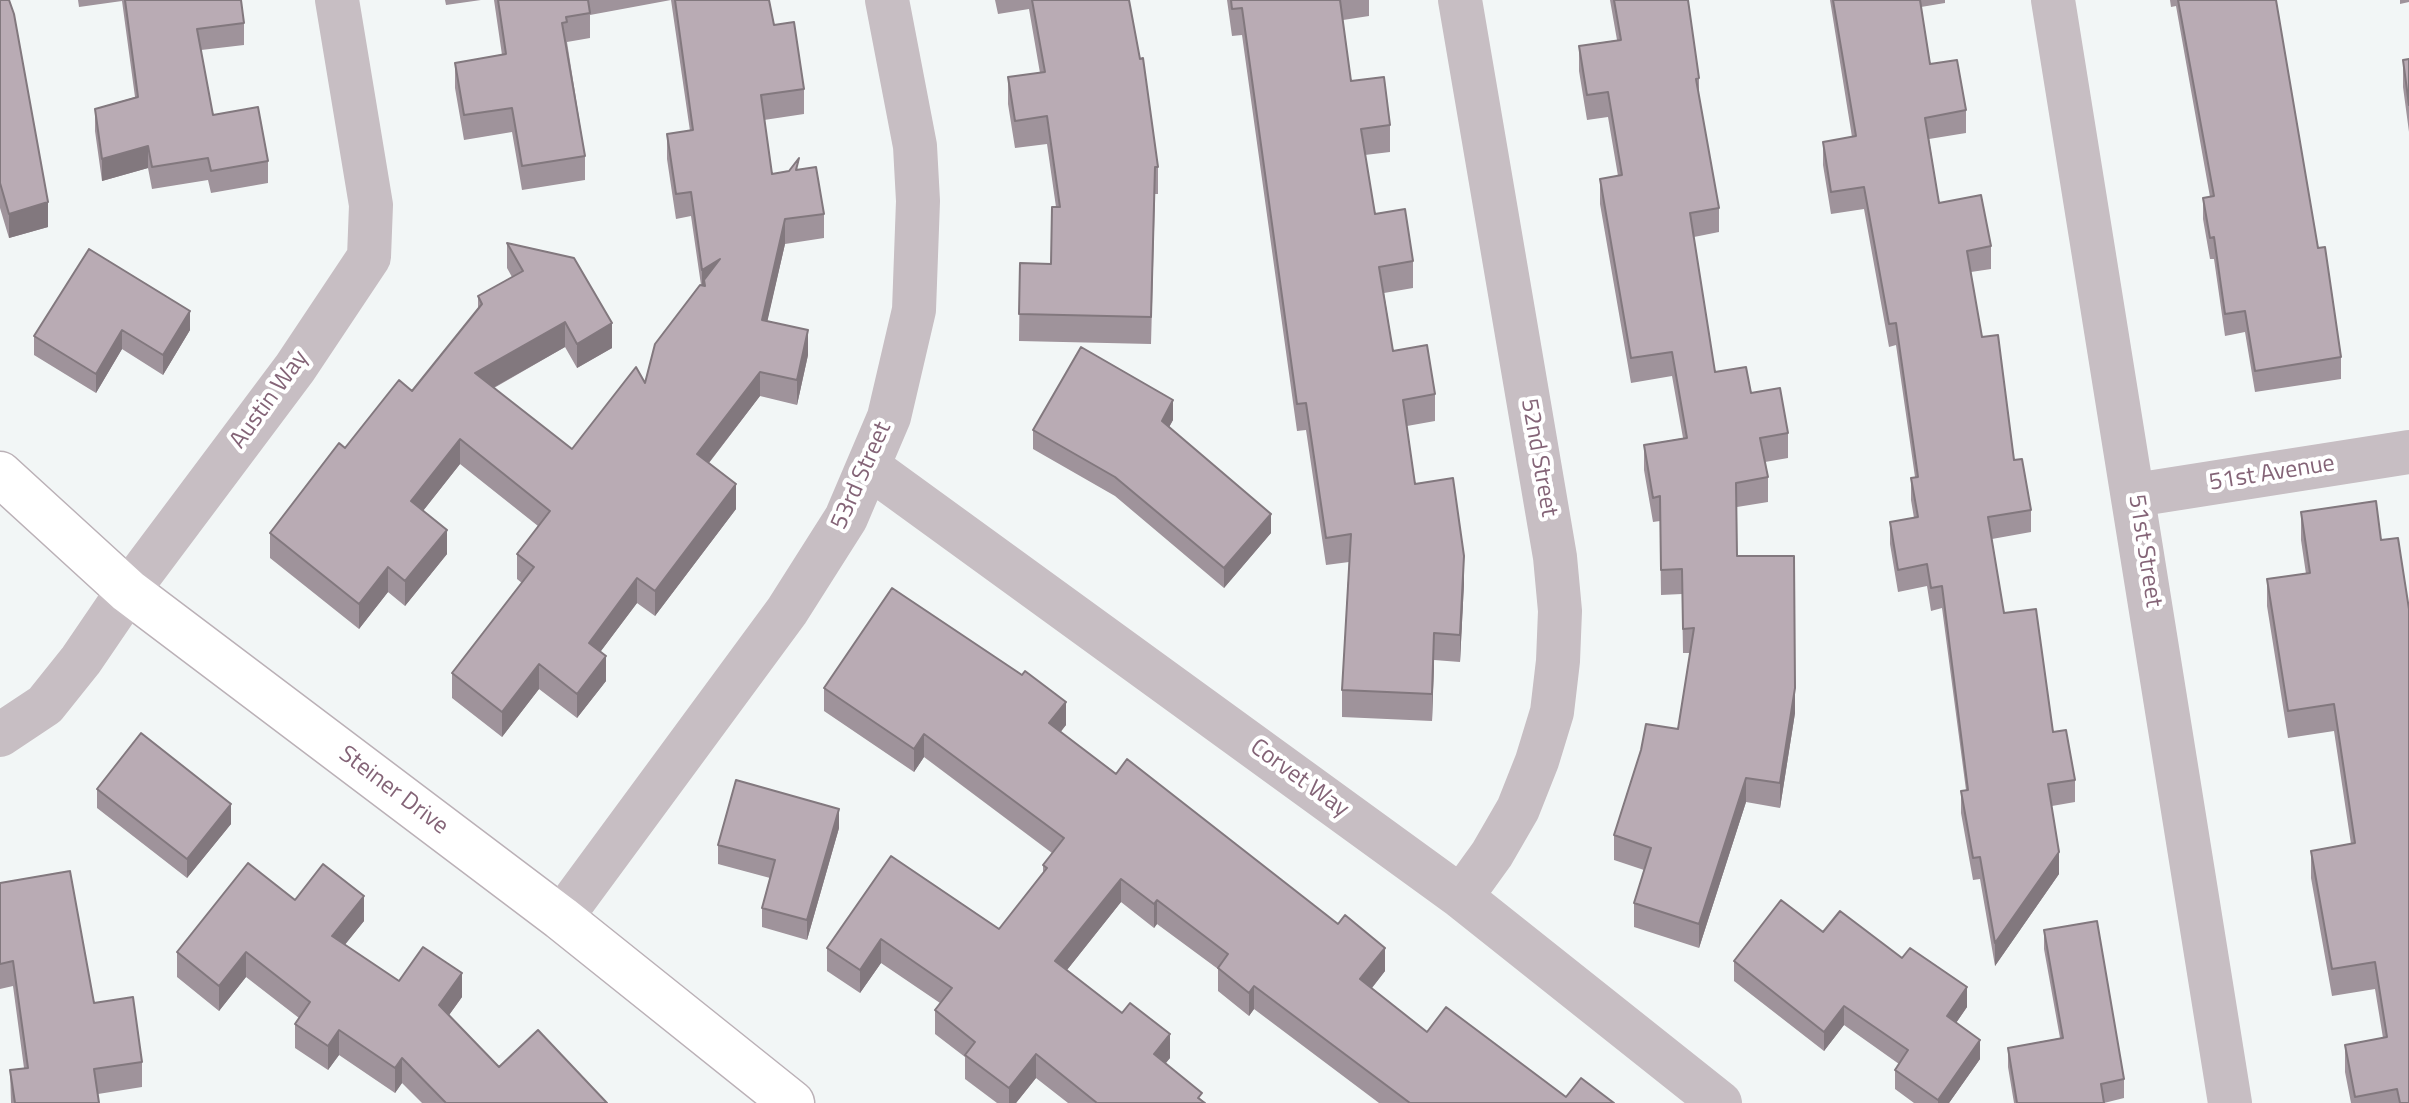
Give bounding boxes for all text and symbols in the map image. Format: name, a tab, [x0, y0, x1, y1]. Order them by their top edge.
street label: Austin Way	[225, 345, 315, 455]
street label: 52nd Street	[1513, 397, 1563, 519]
street label: 53rd Street	[826, 418, 898, 534]
street label: 51st Avenue	[2207, 450, 2337, 498]
street label: 51st Street	[2121, 493, 2167, 609]
street label: Corvet Way	[1244, 733, 1354, 825]
street label: Steiner Drive	[333, 740, 453, 842]

